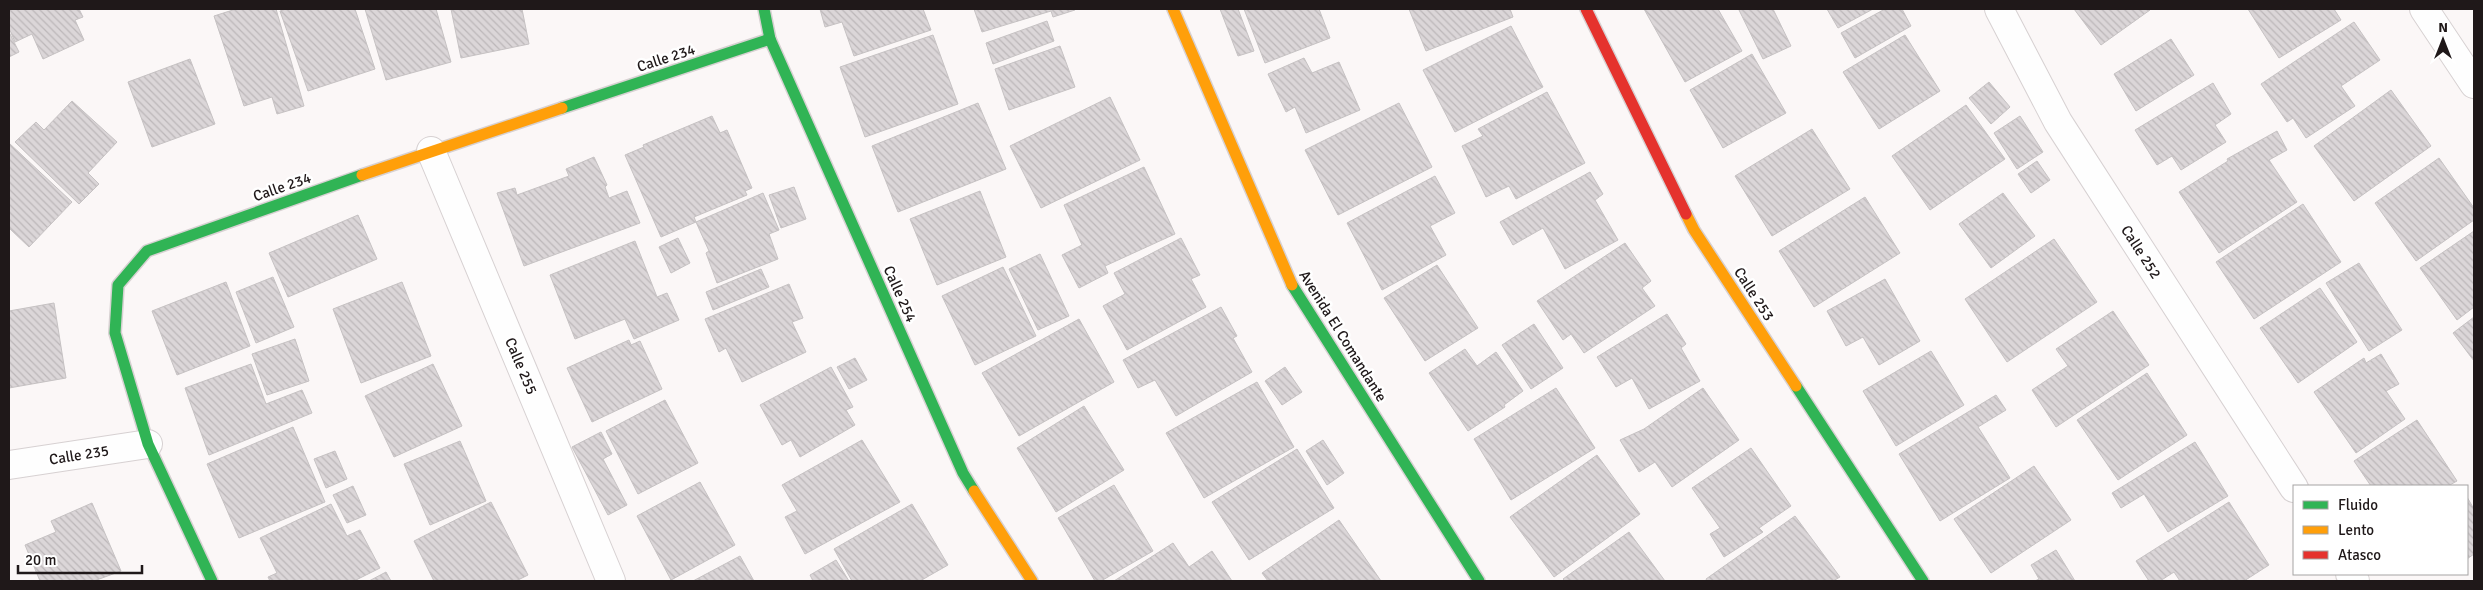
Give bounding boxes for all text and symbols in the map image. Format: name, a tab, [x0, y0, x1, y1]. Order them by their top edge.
north arrow	[2418, 15, 2468, 65]
text: N	[2438, 19, 2448, 36]
street label: Calle 234	[635, 40, 697, 76]
street label: Calle 234	[251, 169, 313, 205]
street label: Calle 252	[2117, 222, 2165, 282]
street label: Calle 254	[880, 263, 920, 325]
street label: Calle 253	[1730, 264, 1778, 324]
street label: Avenida El Comandante	[1295, 267, 1391, 405]
street label: Calle 255	[501, 335, 541, 397]
street label: Calle 235	[48, 441, 110, 469]
legend	[2293, 485, 2468, 575]
text: Fluido	[2338, 496, 2378, 514]
text: Lento	[2338, 521, 2374, 539]
scale bar	[18, 542, 141, 574]
text: Atasco	[2338, 546, 2381, 564]
text: 20 m	[25, 551, 56, 569]

